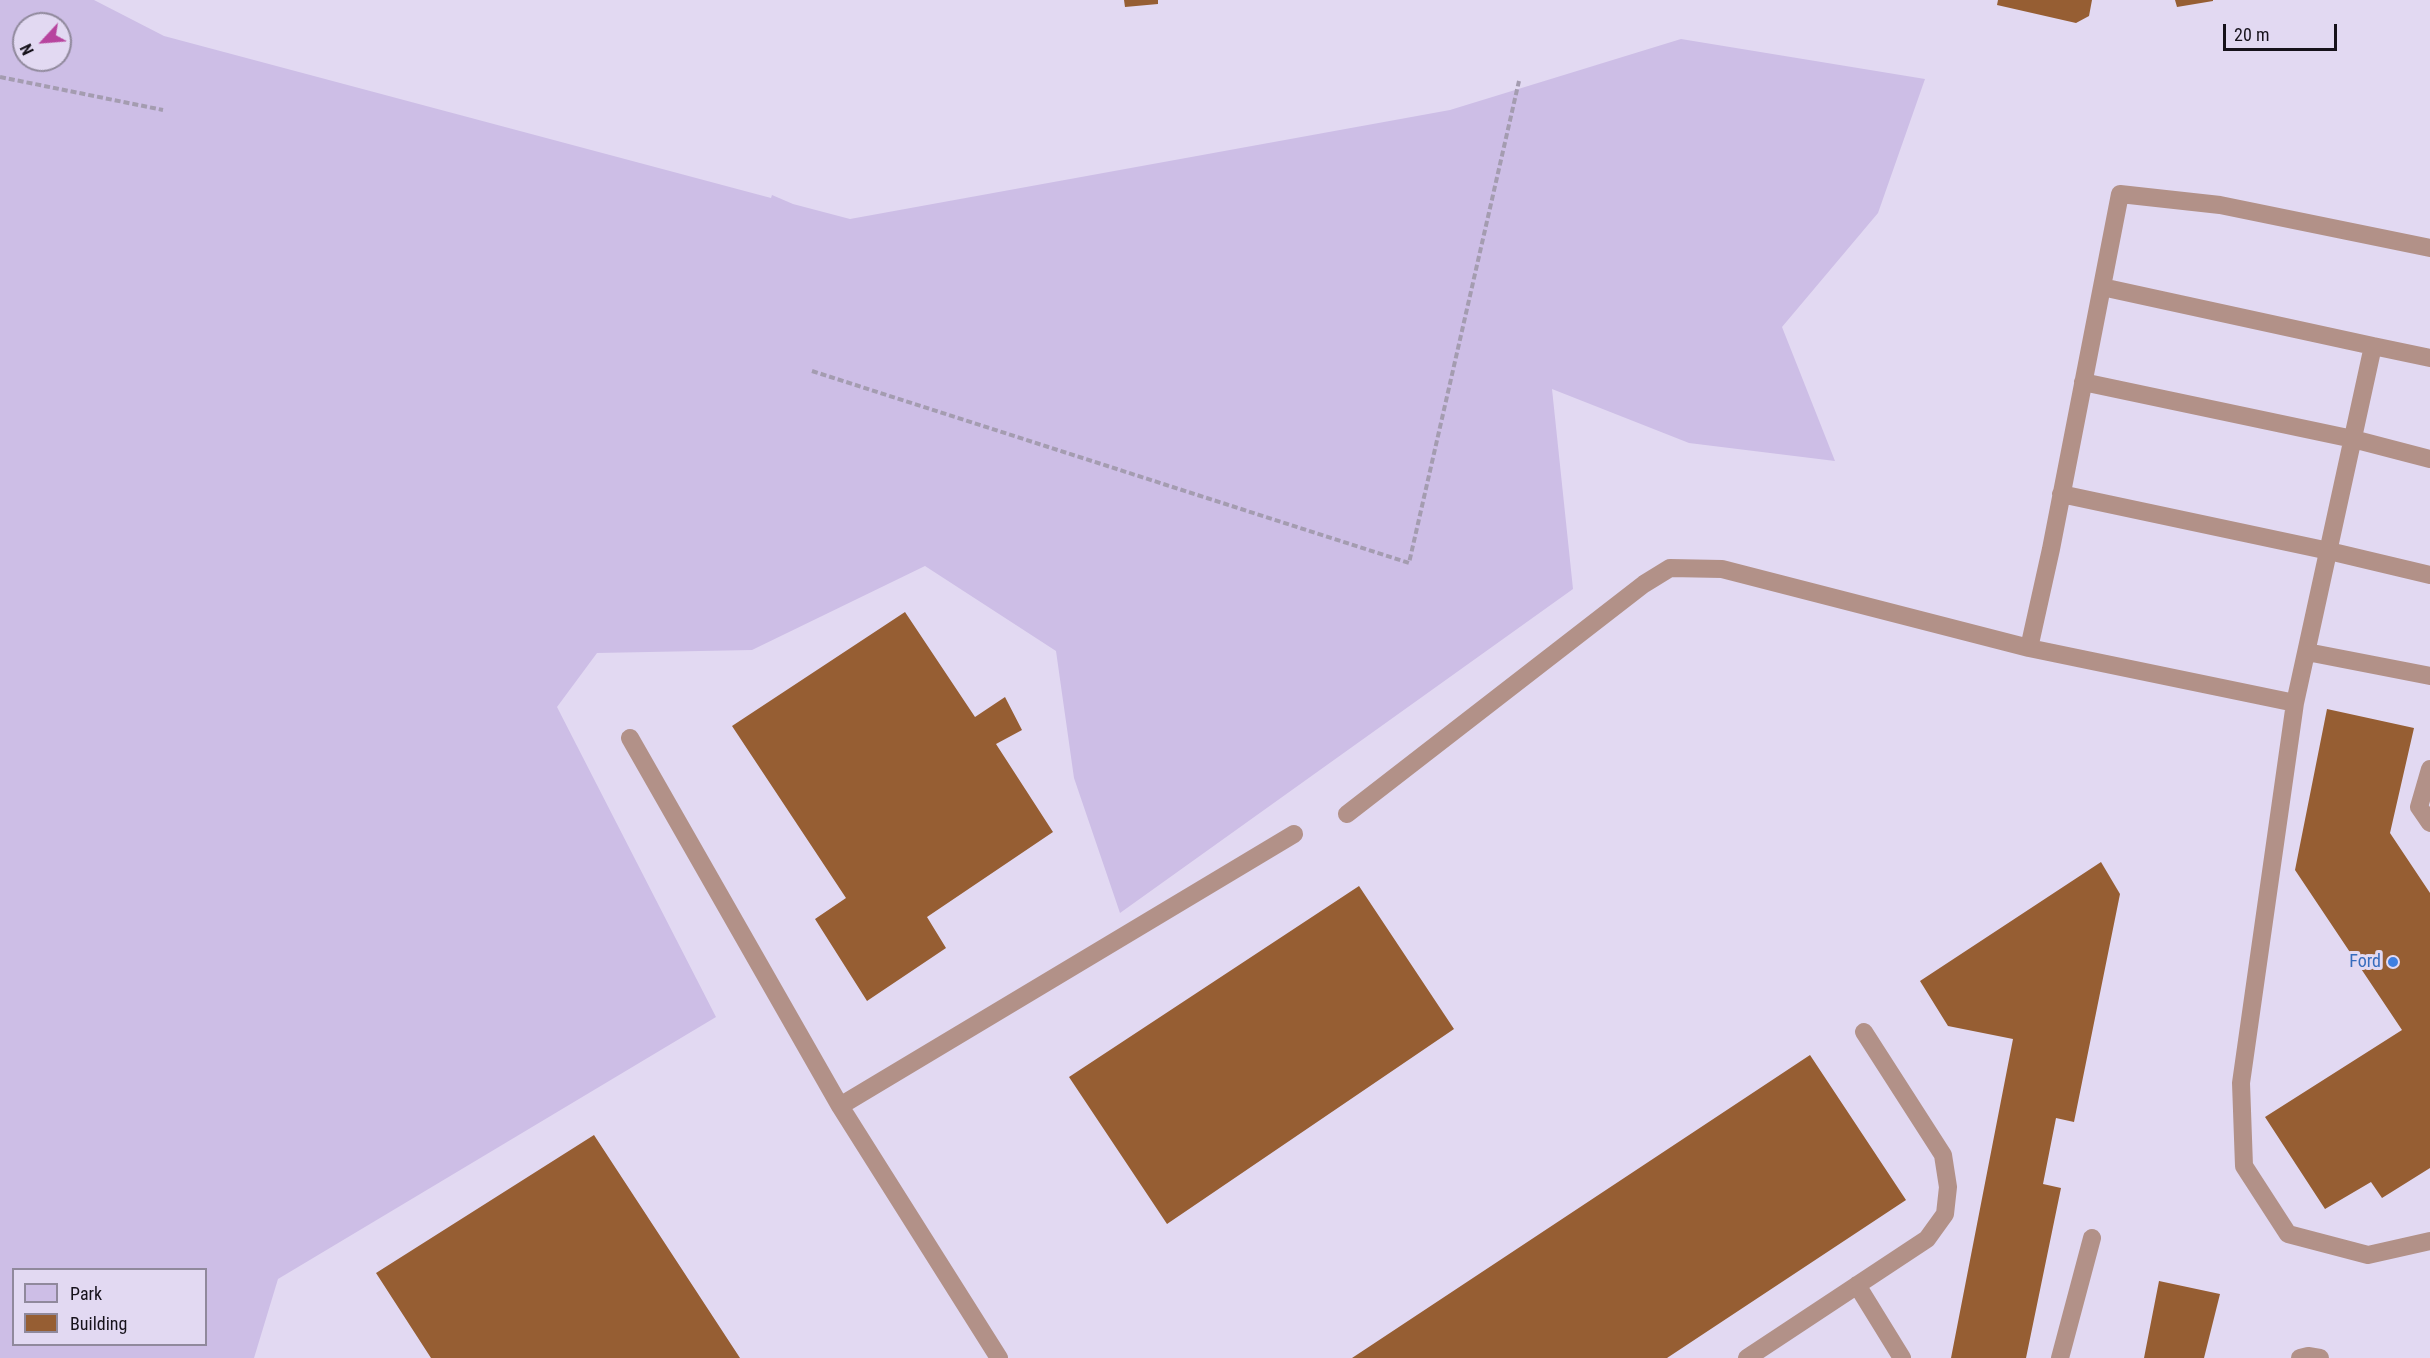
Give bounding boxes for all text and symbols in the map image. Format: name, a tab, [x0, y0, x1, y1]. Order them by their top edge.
north arrow	[12, 12, 72, 72]
scale bar	[2226, 12, 2340, 50]
text: 20 m	[2234, 24, 2269, 45]
text: N	[16, 41, 38, 58]
place label: Ford	[2349, 951, 2381, 973]
marker: Ford	[2386, 955, 2400, 969]
legend	[12, 1268, 207, 1346]
text: Park	[70, 1283, 102, 1304]
text: Building	[70, 1313, 127, 1334]

